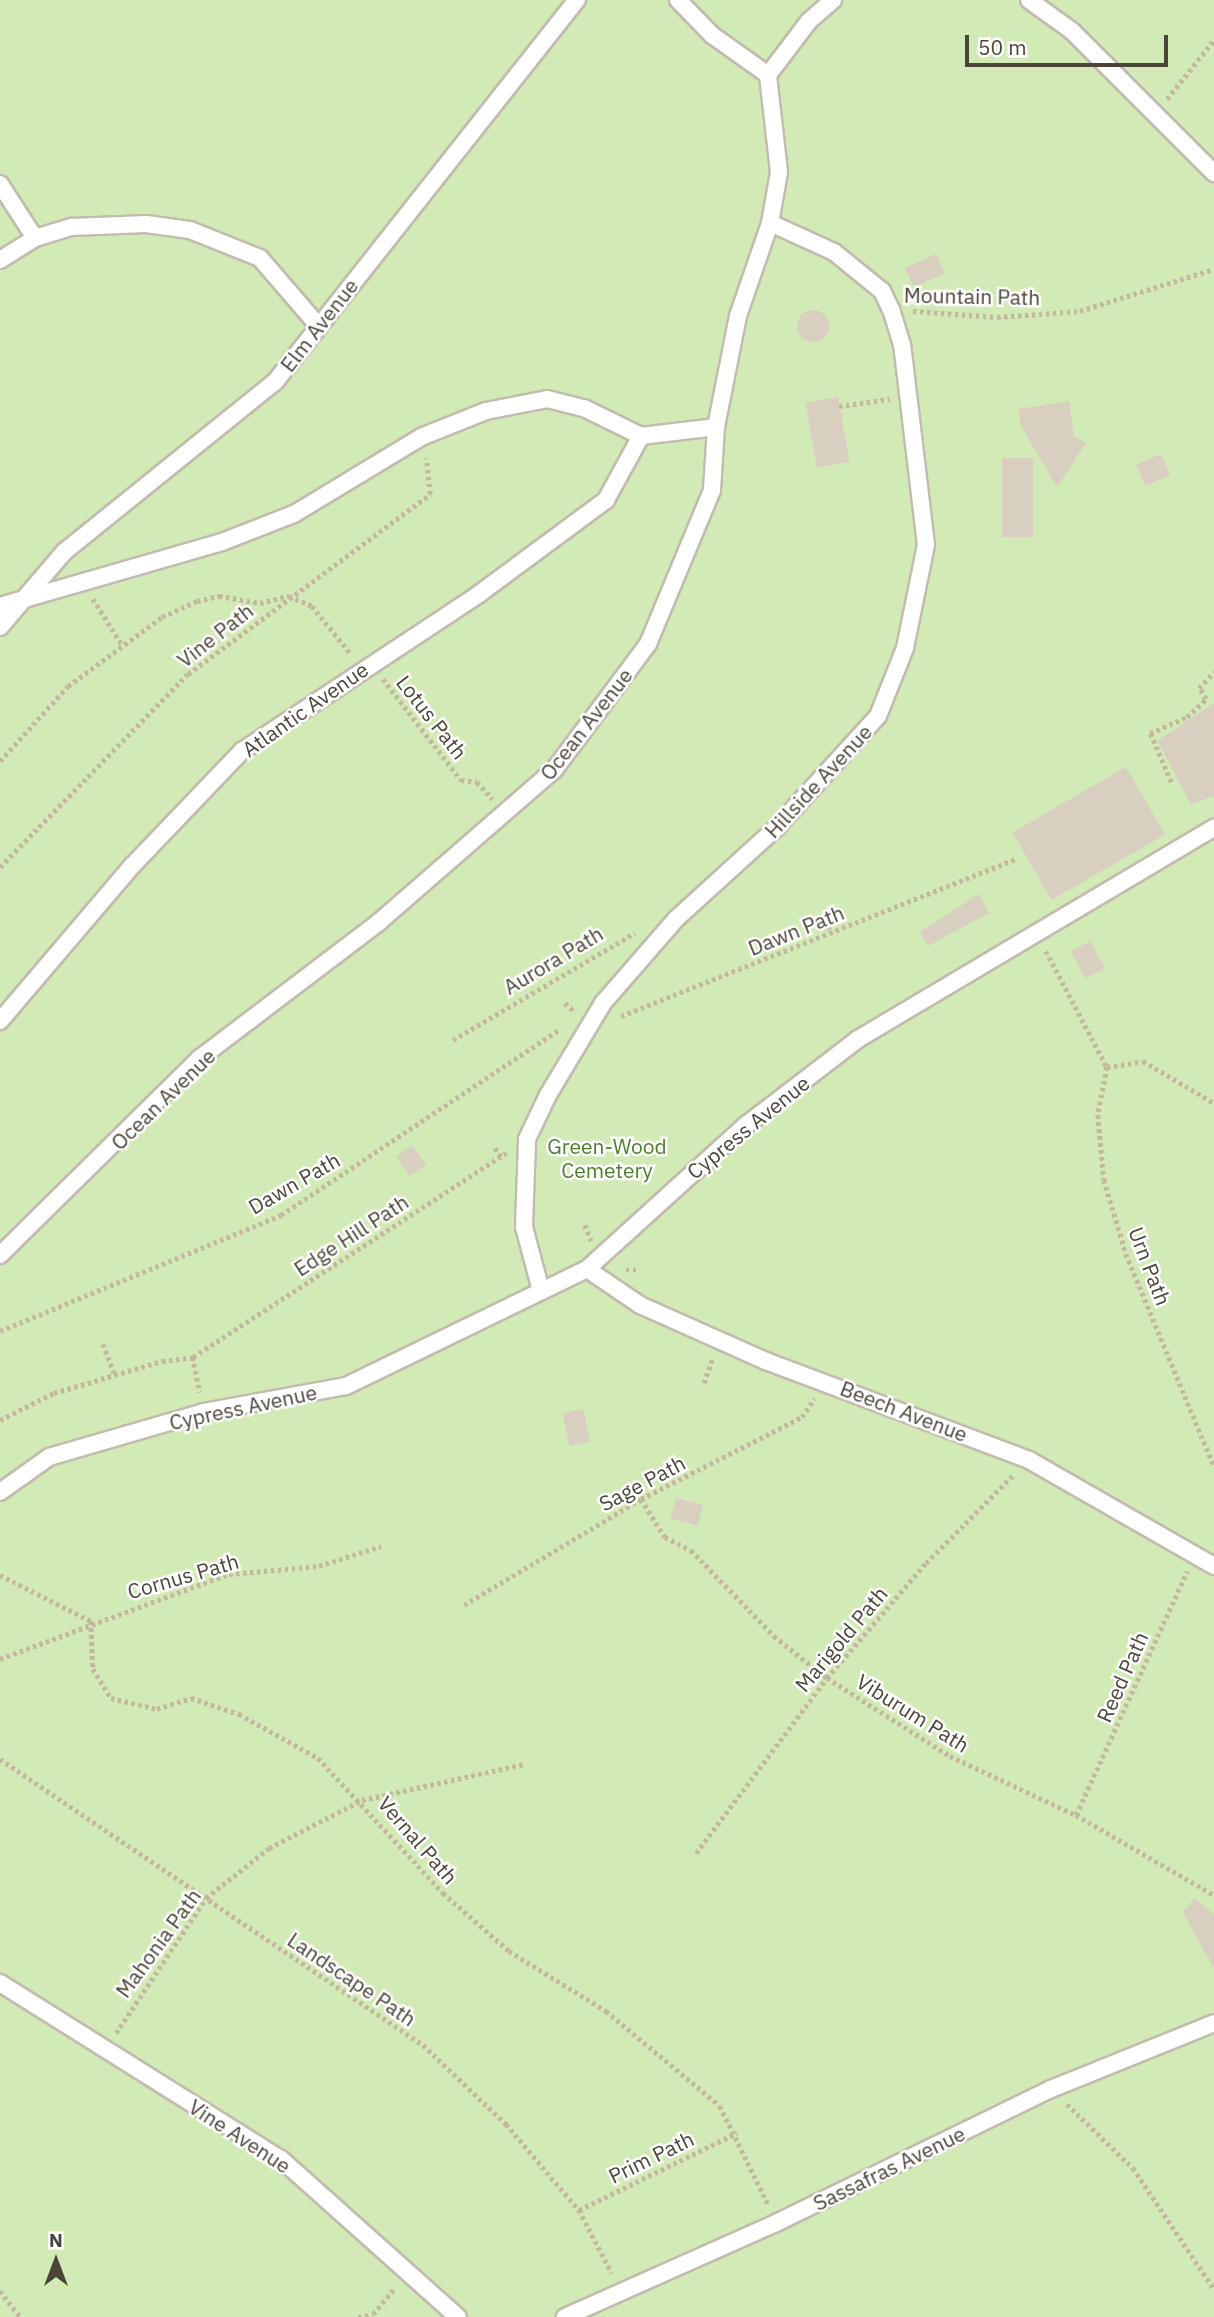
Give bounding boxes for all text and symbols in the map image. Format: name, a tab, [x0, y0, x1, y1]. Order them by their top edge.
scale bar	[969, 21, 1172, 65]
text: 50 m	[978, 33, 1027, 61]
street label: Elm Avenue	[275, 273, 363, 377]
street label: Mountain Path	[904, 282, 1040, 310]
street label: Vine Path	[172, 598, 258, 672]
street label: Atlantic Avenue	[237, 656, 373, 762]
street label: Ocean Avenue	[534, 663, 638, 785]
street label: Lotus Path	[391, 670, 473, 764]
street label: Hillside Avenue	[759, 719, 877, 843]
street label: Dawn Path	[744, 899, 848, 961]
street label: Aurora Path	[499, 920, 607, 1000]
street label: Ocean Avenue	[106, 1043, 220, 1155]
street label: Cypress Avenue	[682, 1070, 814, 1184]
park label: Green-Wood Cemetery	[547, 1133, 667, 1183]
street label: Dawn Path	[244, 1147, 344, 1219]
street label: Edge Hill Path	[289, 1189, 413, 1281]
street label: Urn Path	[1124, 1223, 1176, 1309]
street label: Beech Avenue	[837, 1375, 971, 1447]
street label: Cypress Avenue	[167, 1379, 319, 1435]
street label: Sage Path	[595, 1450, 689, 1516]
street label: Cornus Path	[124, 1548, 242, 1604]
street label: Marigold Path	[790, 1581, 892, 1697]
street label: Reed Path	[1091, 1628, 1153, 1726]
street label: Viburum Path	[852, 1668, 974, 1758]
street label: Vernal Path	[373, 1791, 463, 1889]
street label: Mahonia Path	[110, 1884, 206, 2002]
street label: Landscape Path	[283, 1927, 421, 2031]
street label: Vine Avenue	[184, 2094, 296, 2178]
street label: Sassafras Avenue	[809, 2120, 969, 2216]
street label: Prim Path	[604, 2126, 698, 2188]
north arrow	[21, 2226, 91, 2296]
text: N	[49, 2228, 63, 2252]

